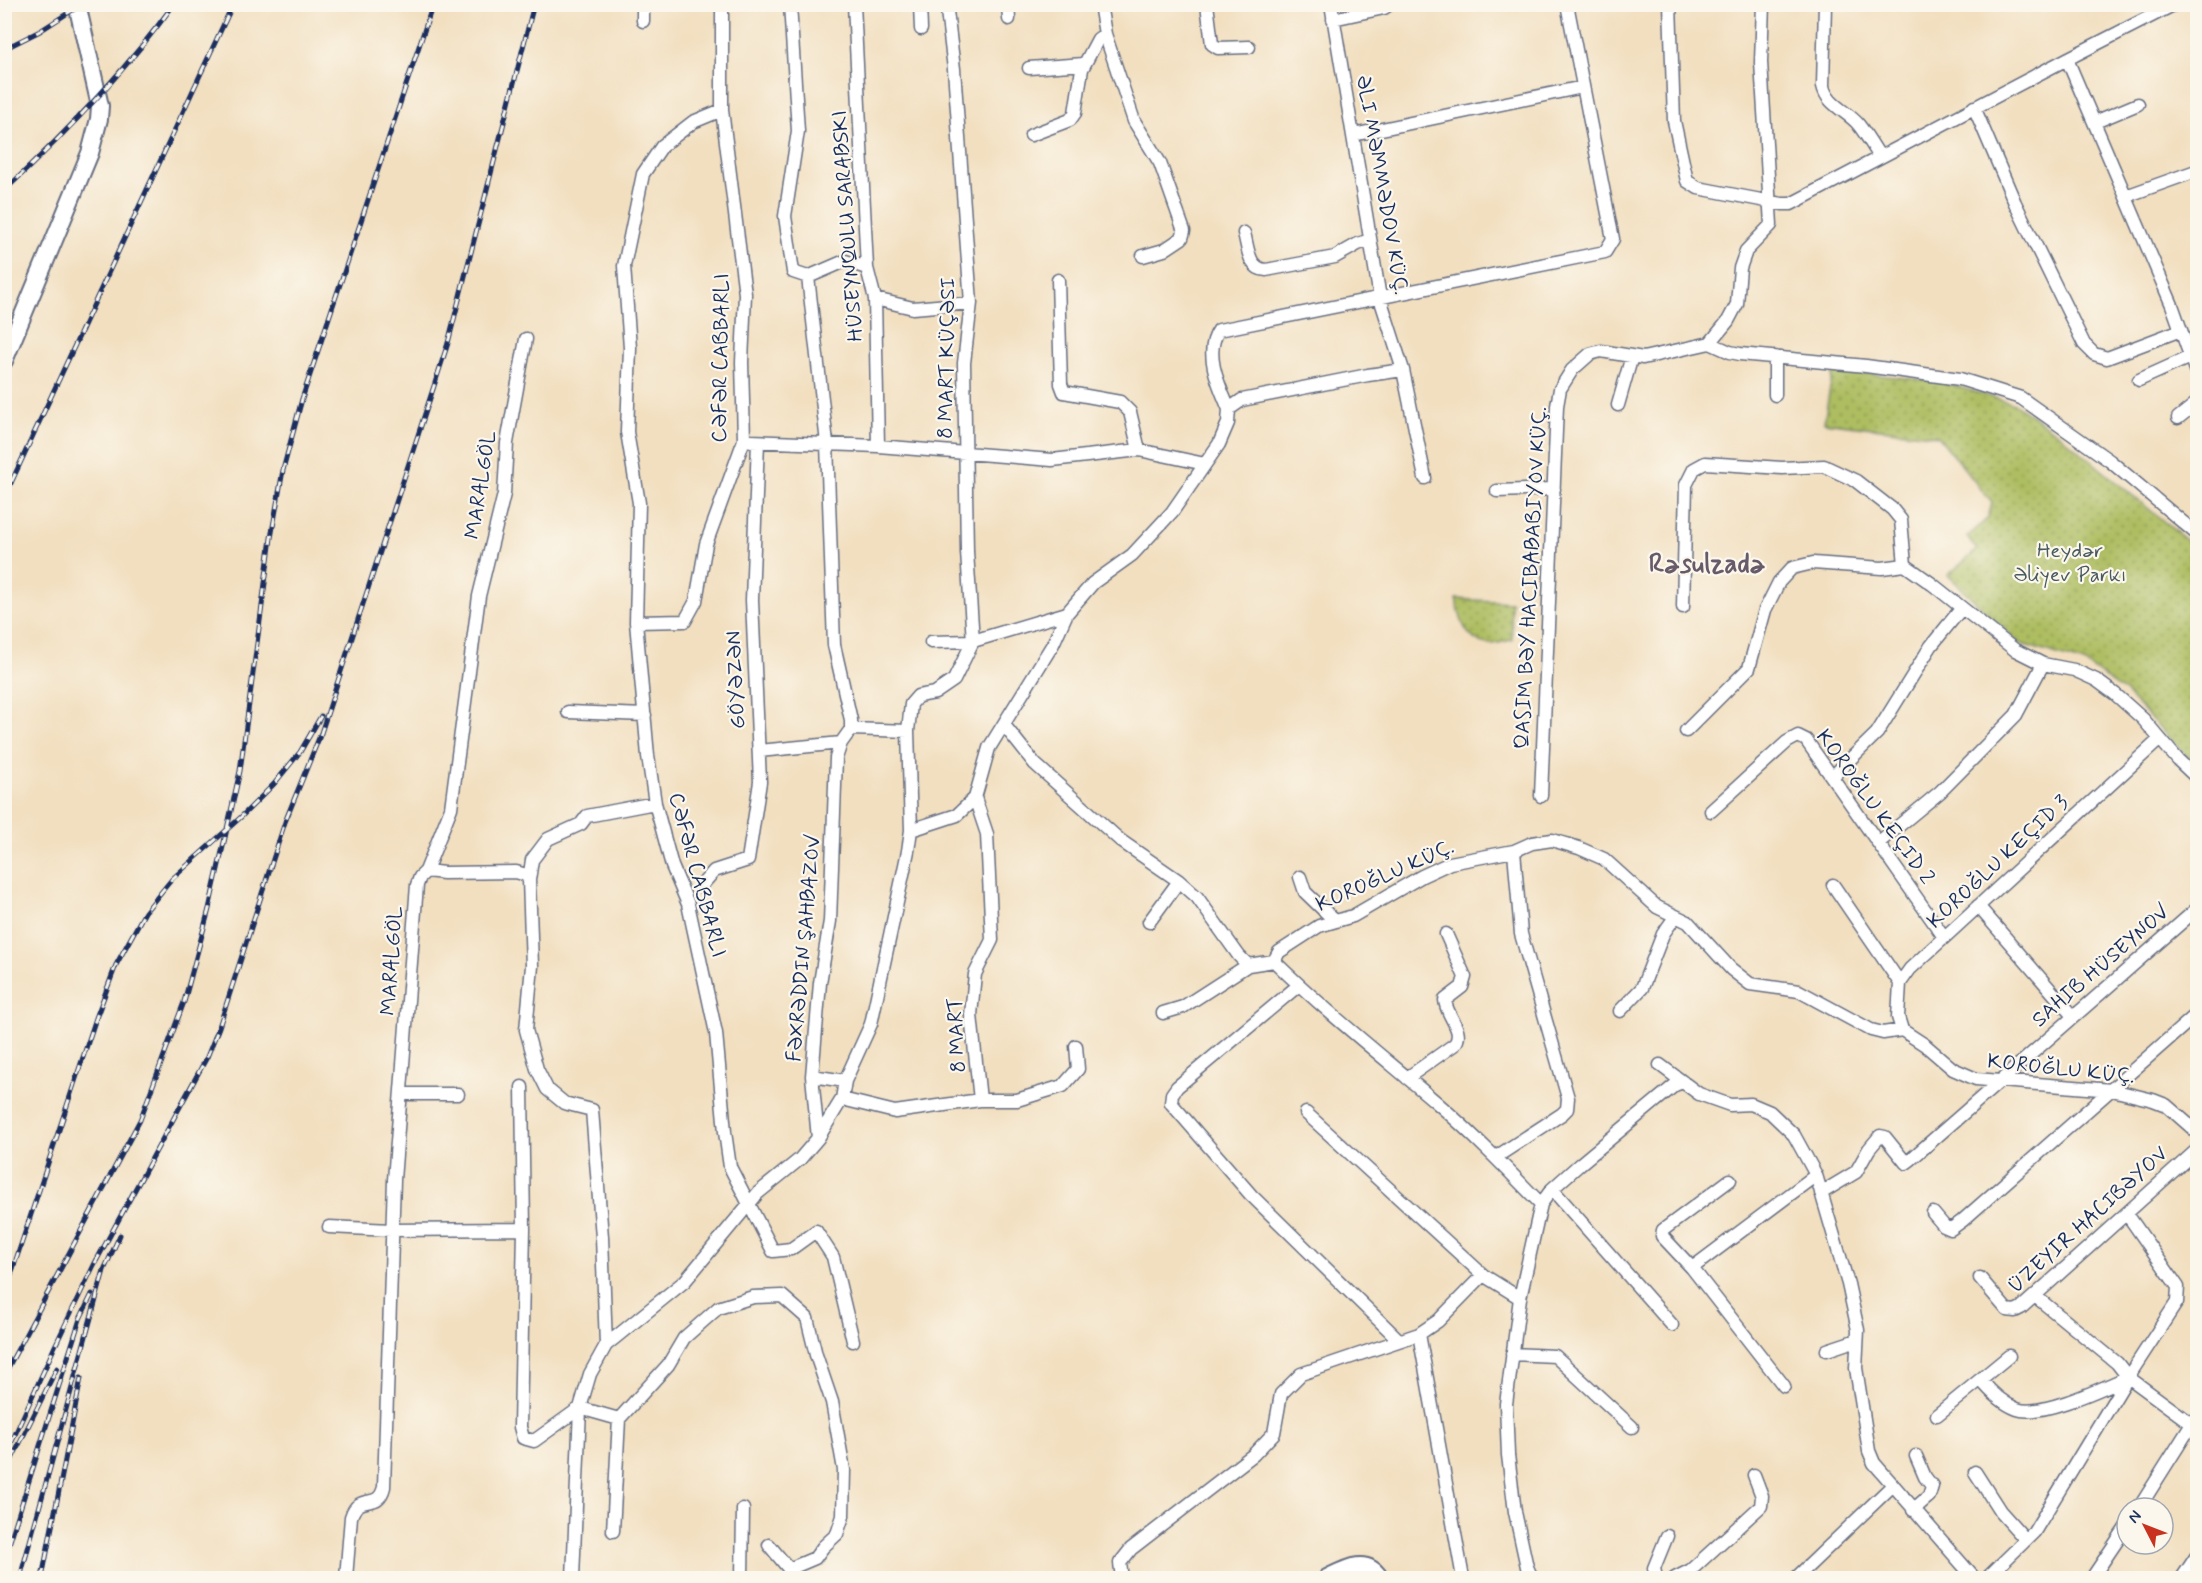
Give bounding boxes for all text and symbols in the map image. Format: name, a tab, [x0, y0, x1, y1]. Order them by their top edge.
street label: ƏLI MƏMMƏDOV KÜÇ.	[1349, 73, 1415, 297]
street label: HÜSEYNQULU SARABSKI	[826, 109, 870, 343]
street label: CƏFƏR CABBARLI	[706, 273, 736, 443]
street label: 8 MART KÜÇƏSI	[932, 277, 962, 439]
street label: QASIM BƏY HACIBABABIYOV KÜÇ.	[1508, 406, 1554, 750]
street label: MARALGÖL	[459, 429, 503, 541]
park label: Heydər Əliyev Parkı	[2014, 537, 2126, 589]
district label: Rəsulzadə	[1649, 547, 1765, 582]
street label: GÖYƏZƏN	[719, 630, 753, 730]
street label: KOROĞLU KEÇID 2	[1809, 724, 1941, 890]
street label: KOROĞLU KEÇID 3	[1921, 789, 2075, 935]
street label: CƏFƏR CABBARLI	[662, 790, 732, 960]
street label: FƏXRƏDDIN ŞAHBAZOV	[780, 833, 828, 1063]
street label: KOROĞLU KÜÇ.	[1312, 833, 1458, 919]
street label: SAHIB HÜSEYNOV	[2026, 898, 2176, 1034]
street label: MARALGÖL	[374, 905, 410, 1017]
street label: 8 MART	[941, 997, 973, 1073]
street label: KOROĞLU KÜÇ.	[1986, 1047, 2136, 1091]
street label: ÜZEYIR HACIBƏYOV	[2002, 1140, 2174, 1300]
north arrow	[2115, 1496, 2175, 1556]
text: N	[2124, 1506, 2146, 1528]

